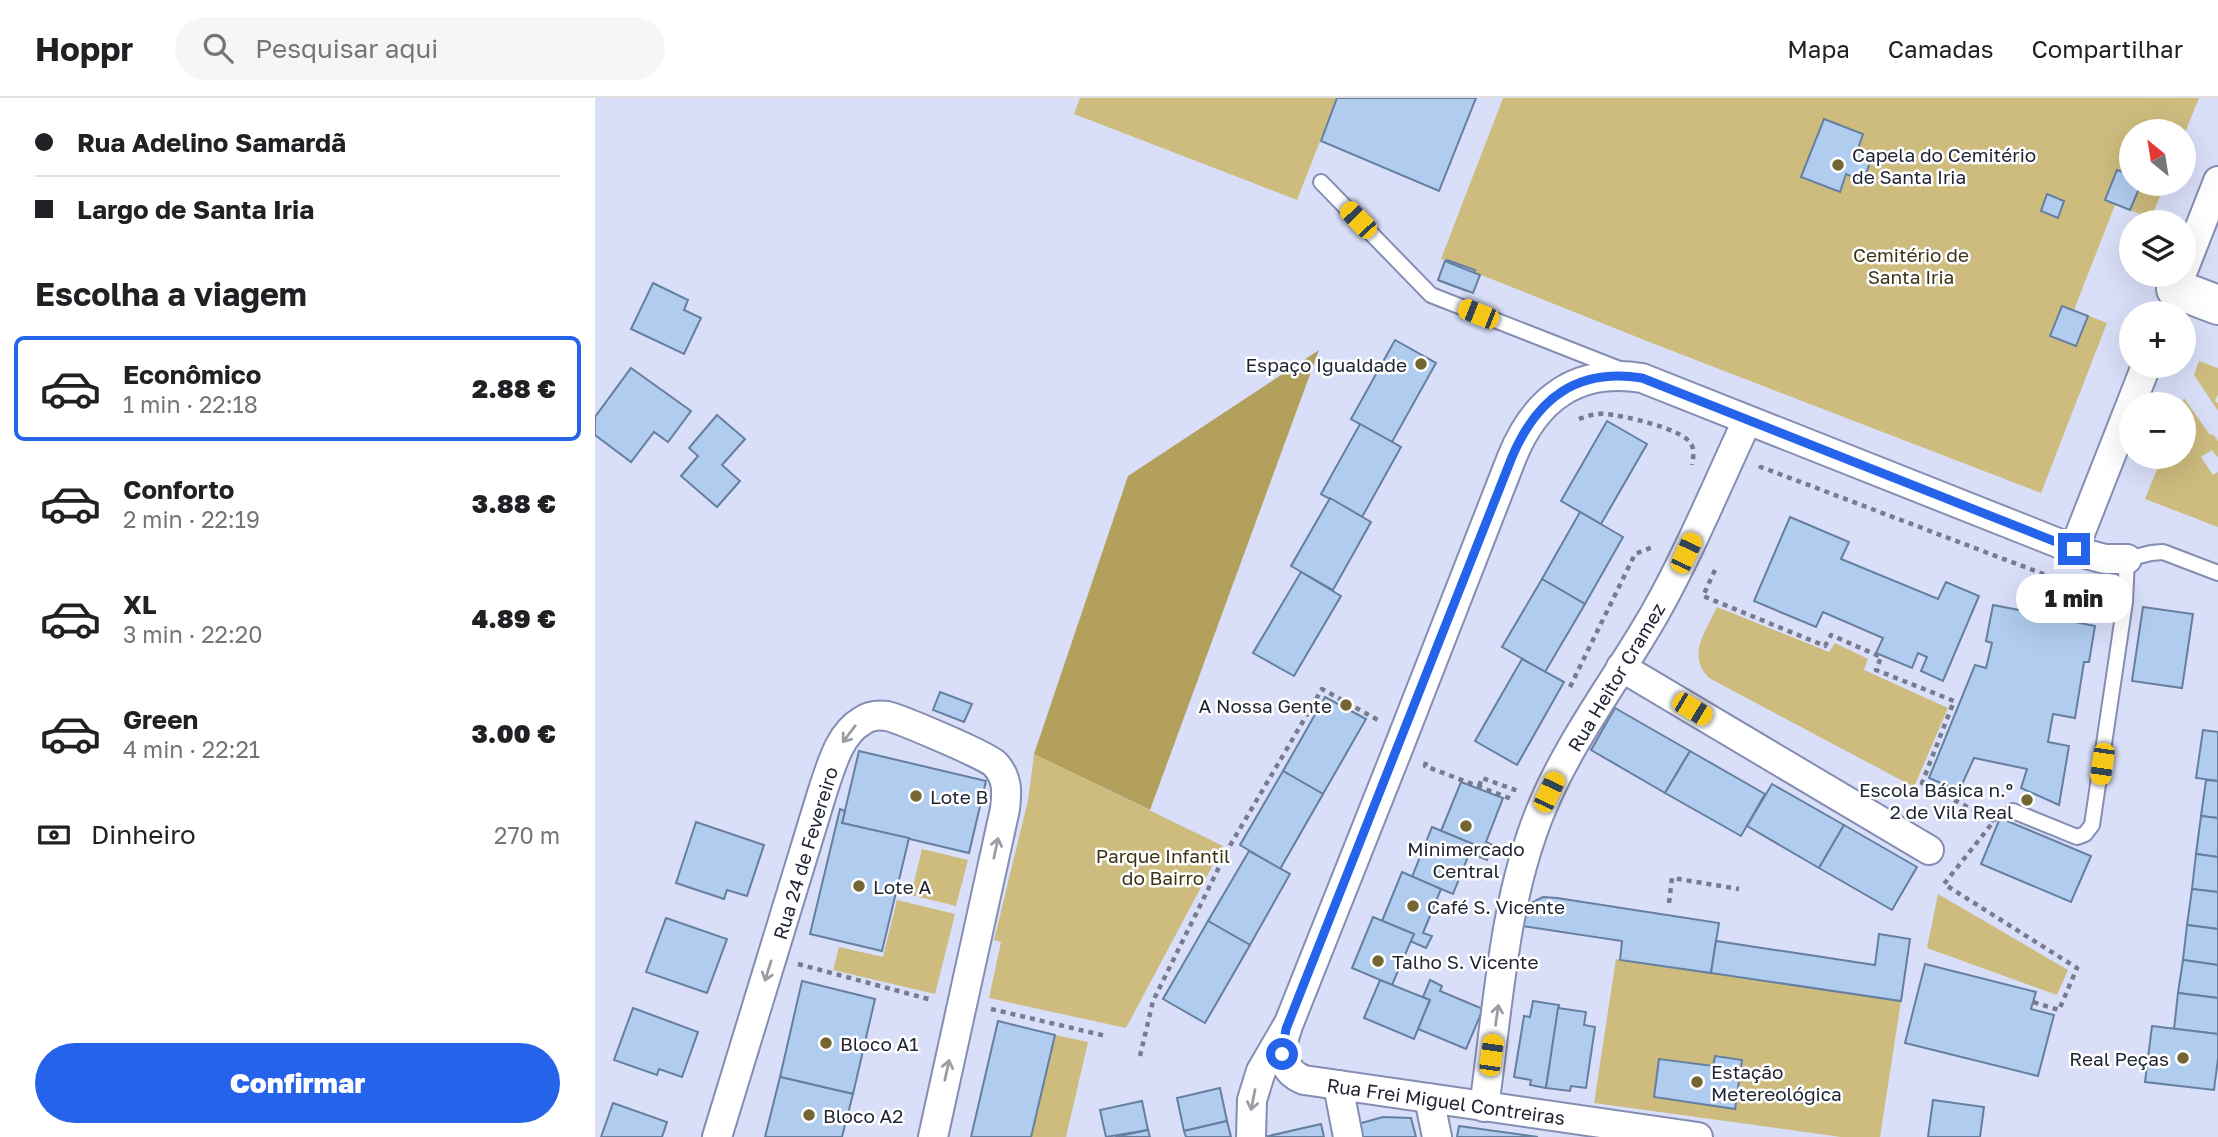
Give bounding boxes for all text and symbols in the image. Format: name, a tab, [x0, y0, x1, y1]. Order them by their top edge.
search box	[175, 17, 665, 80]
text: Hoppr	[35, 29, 133, 68]
icon: search	[199, 29, 237, 67]
text: Pesquisar aqui	[255, 33, 438, 64]
text: Mapa	[1787, 34, 1850, 63]
text: Camadas	[1888, 34, 1993, 63]
text: Compartilhar	[2031, 34, 2183, 63]
north arrow	[2119, 119, 2196, 196]
map controls	[2119, 119, 2196, 469]
text: Rua Adelino Samardã	[77, 127, 346, 158]
place label: Capela do Cemitério de Santa Iria	[1852, 143, 2036, 188]
marker: Capela do Cemitério de Santa Iria	[1830, 157, 1846, 173]
text: Largo de Santa Iria	[77, 194, 314, 225]
car	[1336, 198, 1381, 242]
button: layers	[2119, 210, 2196, 287]
park label: Cemitério de Santa Iria	[1853, 243, 1969, 288]
text: Escolha a viagem	[35, 275, 307, 313]
car	[1455, 296, 1502, 332]
button: +	[2119, 301, 2196, 378]
place label: Espaço Igualdade	[1246, 353, 1407, 376]
marker: Espaço Igualdade	[1413, 356, 1429, 372]
icon: car	[39, 357, 102, 420]
text: Econômico	[123, 359, 261, 390]
text: 2.88 €	[472, 373, 556, 404]
text: 1 min · 22:18	[123, 390, 258, 418]
button: −	[2119, 392, 2196, 469]
icon: car	[39, 472, 102, 535]
text: Conforto	[123, 474, 234, 505]
text: 3.88 €	[472, 488, 556, 519]
text: 2 min · 22:19	[123, 505, 260, 533]
car	[1668, 530, 1705, 576]
route end	[2058, 533, 2090, 565]
callout: 1 min	[2016, 574, 2132, 622]
text: 1 min	[2045, 584, 2103, 612]
icon: car	[39, 587, 102, 650]
text: XL	[123, 589, 157, 620]
street label: Rua Heitor Cramez	[1562, 598, 1670, 756]
text: 4.89 €	[472, 603, 556, 634]
text: 3 min · 22:20	[123, 620, 262, 648]
car	[1669, 689, 1716, 729]
place label: A Nossa Gente	[1199, 694, 1332, 717]
marker: A Nossa Gente	[1338, 697, 1354, 713]
icon: car	[39, 702, 102, 765]
text: Green	[123, 704, 198, 735]
text: 3.00 €	[471, 718, 556, 749]
one-way arrow	[842, 724, 857, 743]
text: 4 min · 22:21	[123, 735, 260, 763]
car	[2089, 742, 2116, 786]
street label: Rua 24 de Fevereiro	[768, 764, 842, 942]
car	[1531, 769, 1568, 815]
place label: Escola Básica n.º 2 de Vila Real	[1859, 778, 2013, 823]
place label: Lote B	[930, 785, 988, 808]
marker: Lote B	[908, 788, 924, 804]
marker: Escola Básica n.º 2 de Vila Real	[2019, 792, 2035, 808]
icon: cash	[35, 816, 73, 854]
marker: Minimercado Central	[1458, 818, 1474, 834]
text: Dinheiro	[91, 819, 196, 850]
text: 270 m	[494, 821, 560, 849]
one-way arrow	[990, 837, 1004, 860]
place label: Minimercado Central	[1407, 837, 1525, 882]
park label: Parque Infantil do Bairro	[1096, 844, 1230, 889]
place label: Lote A	[873, 875, 931, 898]
marker: Lote A	[851, 878, 867, 894]
place label: Café S. Vicente	[1427, 895, 1565, 918]
marker: Café S. Vicente	[1405, 898, 1421, 914]
place label: Talho S. Vicente	[1392, 950, 1538, 973]
marker: Talho S. Vicente	[1370, 953, 1386, 969]
one-way arrow	[761, 960, 774, 982]
one-way arrow	[1490, 1004, 1503, 1026]
place label: Bloco A1	[840, 1032, 918, 1055]
car	[1478, 1033, 1505, 1077]
marker: Bloco A1	[818, 1035, 834, 1051]
route start	[1266, 1038, 1298, 1070]
button: Confirmar	[35, 1043, 560, 1123]
place label: Real Peças	[2069, 1047, 2169, 1070]
marker: Real Peças	[2175, 1050, 2191, 1066]
one-way arrow	[941, 1059, 955, 1082]
place label: Estação Metereológica	[1711, 1060, 1842, 1105]
street label: Rua Frei Miguel Contreiras	[1325, 1073, 1567, 1129]
marker: Estação Metereológica	[1689, 1074, 1705, 1090]
one-way arrow	[1246, 1088, 1259, 1111]
place label: Bloco A2	[823, 1104, 903, 1127]
marker: Bloco A2	[801, 1107, 817, 1123]

